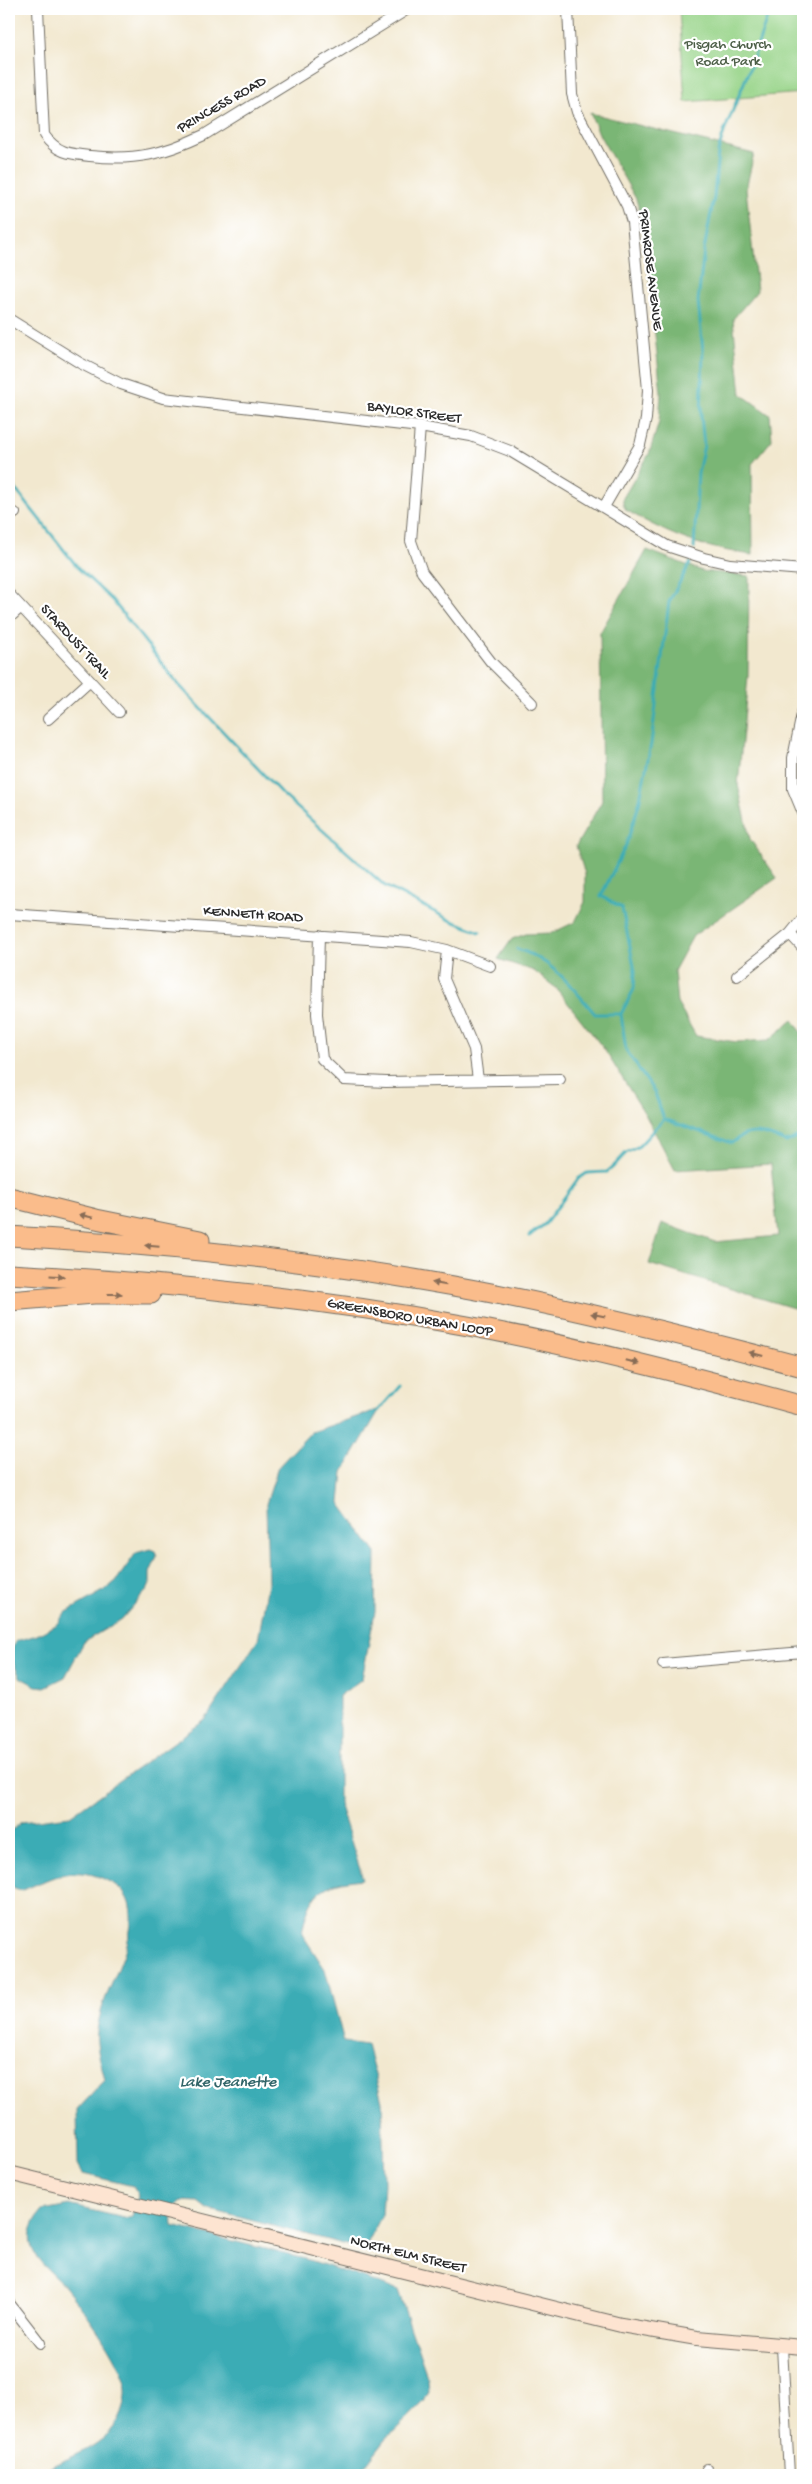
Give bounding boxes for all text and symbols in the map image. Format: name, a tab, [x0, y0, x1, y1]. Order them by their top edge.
park label: Pisgah Church Road Park	[683, 36, 772, 71]
street label: PRINCESS ROAD	[173, 72, 270, 138]
street label: PRIMROSE AVENUE	[634, 208, 666, 332]
street label: BAYLOR STREET	[365, 397, 463, 429]
street label: STARDUST TRAIL	[36, 601, 115, 684]
street label: KENNETH ROAD	[203, 903, 304, 927]
one-way arrow	[77, 1212, 93, 1220]
one-way arrow	[144, 1242, 160, 1250]
one-way arrow	[50, 1273, 66, 1281]
one-way arrow	[431, 1279, 447, 1287]
one-way arrow	[107, 1290, 123, 1298]
street label: GREENSBORO URBAN LOOP	[326, 1295, 495, 1342]
one-way arrow	[591, 1311, 606, 1319]
one-way arrow	[749, 1350, 764, 1358]
one-way arrow	[626, 1358, 641, 1366]
water label: Lake Jeanette	[180, 2074, 277, 2093]
street label: NORTH ELM STREET	[348, 2232, 469, 2278]

